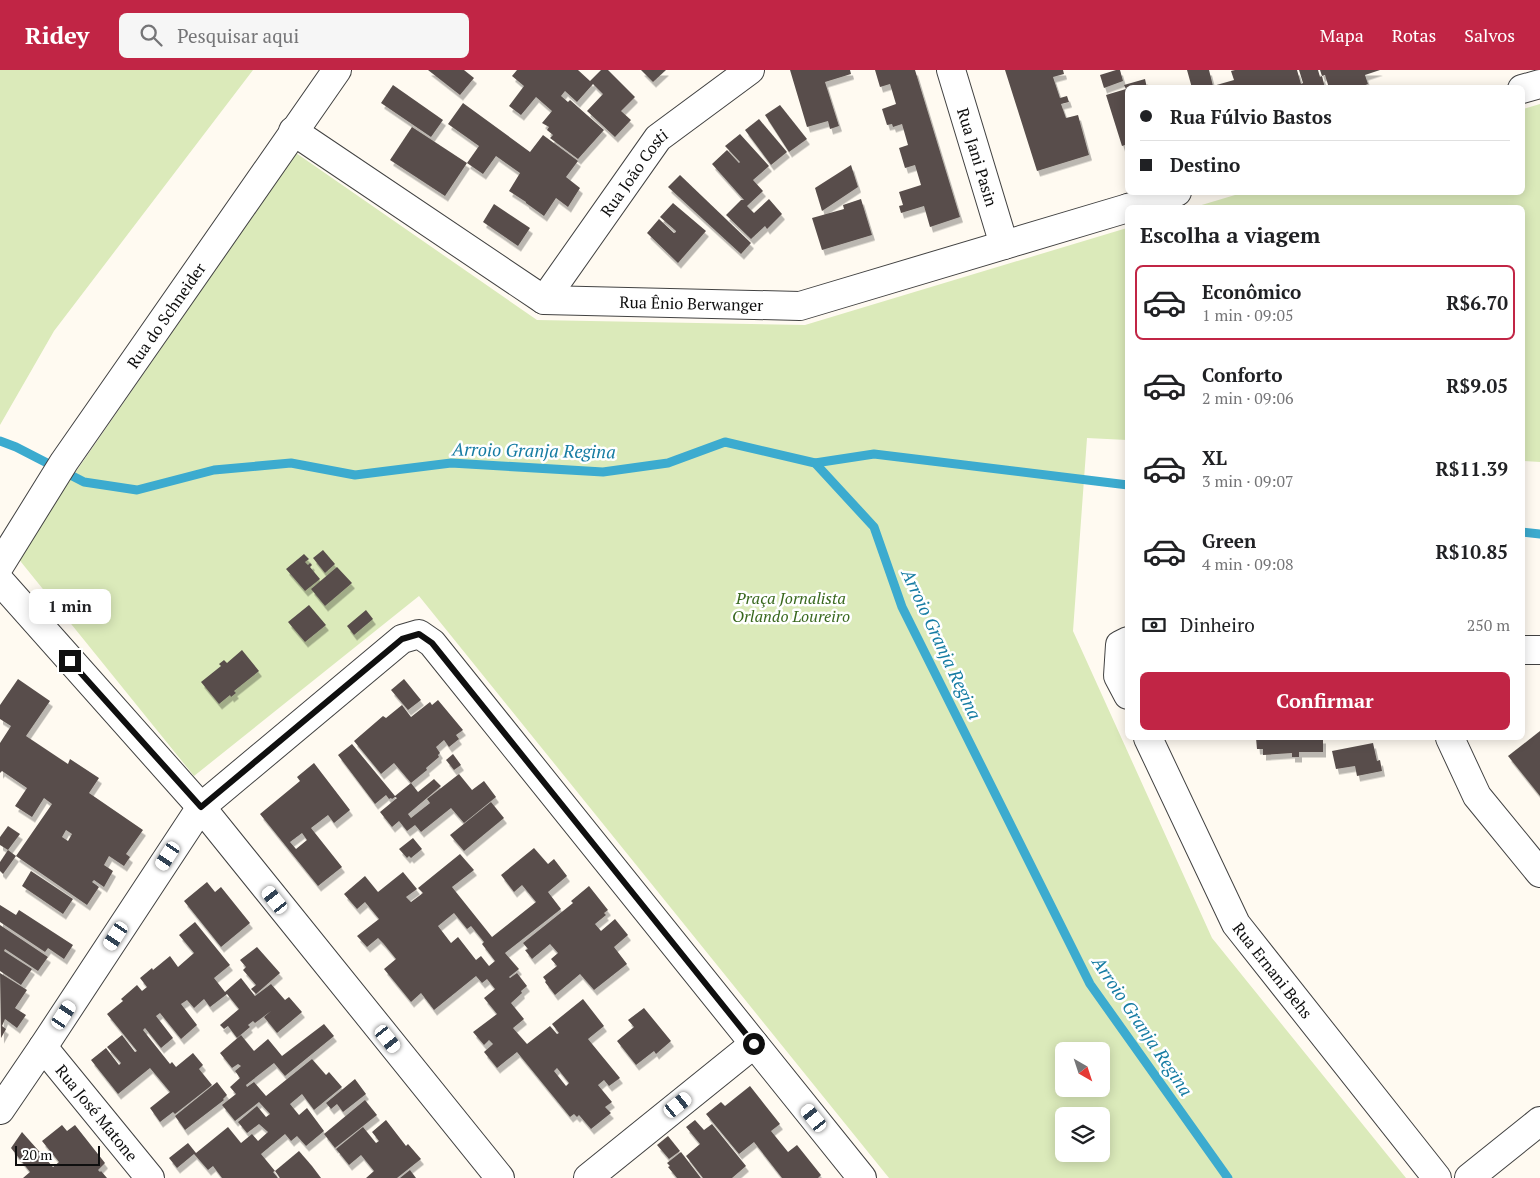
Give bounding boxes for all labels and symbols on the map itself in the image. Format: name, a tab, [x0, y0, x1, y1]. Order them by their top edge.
street label: Rua Jani Pasin	[952, 105, 1003, 210]
street label: Rua João Costi	[595, 123, 672, 221]
street label: Rua do Schneider	[122, 257, 211, 372]
street label: Rua Ênio Berwanger	[619, 291, 764, 316]
water label: Arroio Granja Regina	[451, 437, 616, 463]
water label: Arroio Granja Regina	[896, 564, 987, 723]
park label: Praça Jornalista Orlando Loureiro	[732, 587, 850, 627]
callout: 1 min	[29, 588, 111, 624]
route end	[59, 650, 81, 672]
car	[153, 839, 182, 873]
car	[259, 884, 290, 916]
street label: Rua Ernani Behs	[1228, 918, 1318, 1023]
car	[101, 919, 130, 953]
water label: Arroio Granja Regina	[1087, 951, 1199, 1101]
car	[49, 998, 78, 1032]
car	[372, 1023, 403, 1055]
route start	[743, 1033, 765, 1055]
north arrow	[1055, 1042, 1110, 1098]
street label: Rua José Matone	[51, 1060, 143, 1166]
car	[661, 1090, 694, 1120]
car	[798, 1102, 829, 1134]
scale bar	[15, 1143, 100, 1166]

